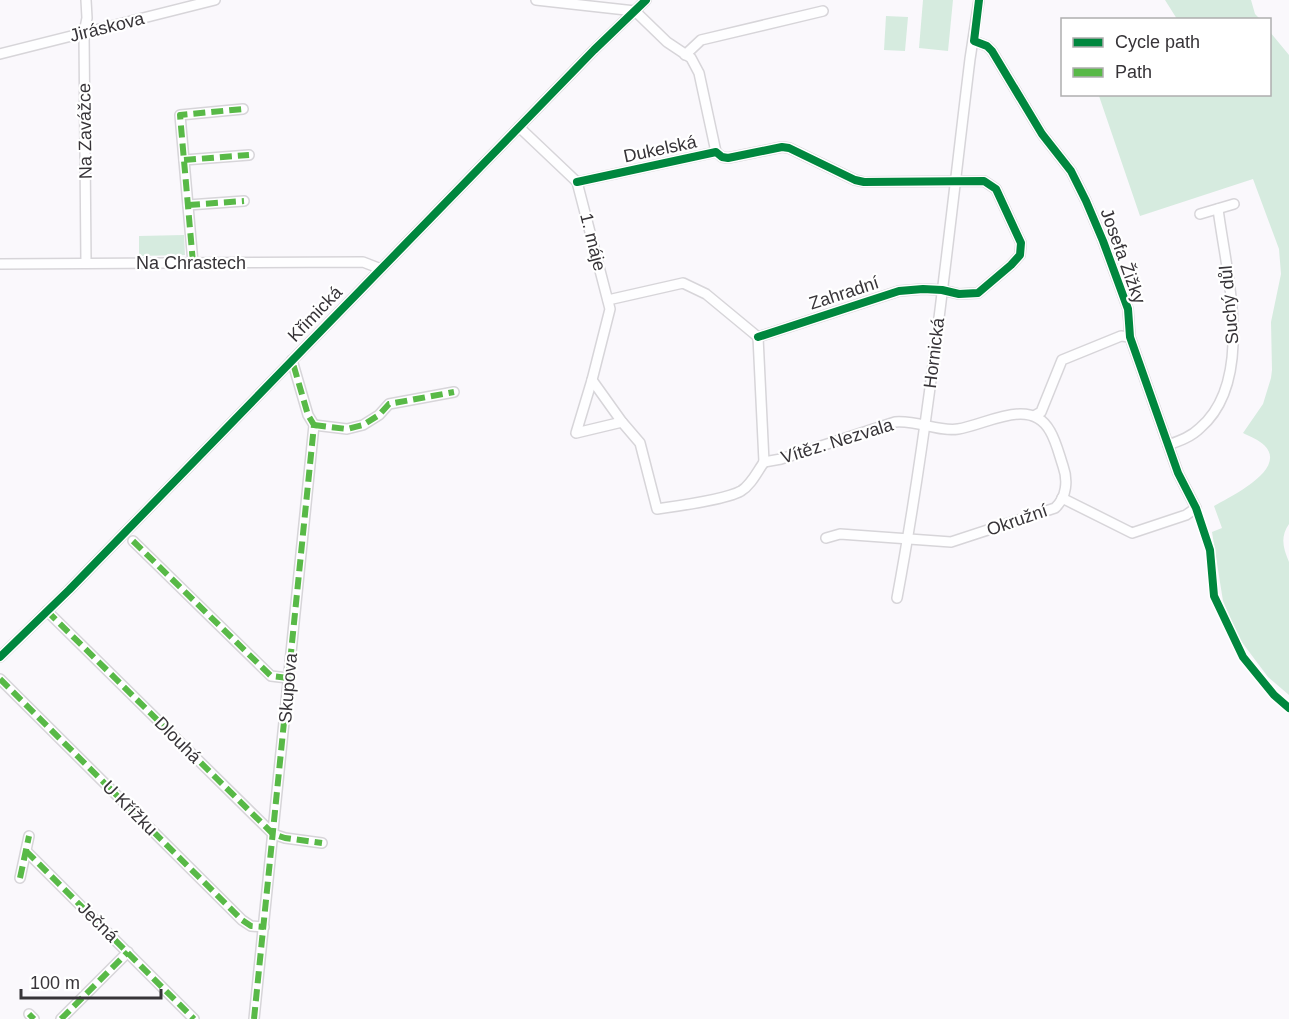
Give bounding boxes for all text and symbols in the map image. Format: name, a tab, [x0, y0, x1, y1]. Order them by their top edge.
street label: Jiráskova	[68, 8, 147, 46]
legend	[1061, 18, 1271, 96]
text: Cycle path	[1115, 32, 1200, 52]
text: Path	[1115, 62, 1152, 82]
street label: Na Zavážce	[74, 83, 96, 179]
street label: Dukelská	[622, 131, 699, 166]
street label: Josefa Žižky	[1096, 206, 1150, 306]
street label: 1. máje	[576, 211, 610, 273]
street label: Na Chrastech	[136, 253, 246, 273]
street label: Suchý důl	[1216, 265, 1242, 345]
street label: Zahradní	[807, 272, 881, 314]
street label: Křimická	[284, 282, 347, 346]
street label: Hornická	[920, 316, 948, 389]
street label: Vítěz. Nezvala	[779, 414, 896, 468]
street label: Okružní	[984, 500, 1050, 540]
street label: Skupova	[275, 651, 301, 724]
street label: Dlouhá	[151, 713, 206, 768]
street label: U Křížku	[99, 777, 161, 839]
street label: Ječná	[74, 898, 123, 947]
scale bar	[21, 962, 160, 1000]
text: 100 m	[30, 973, 80, 993]

